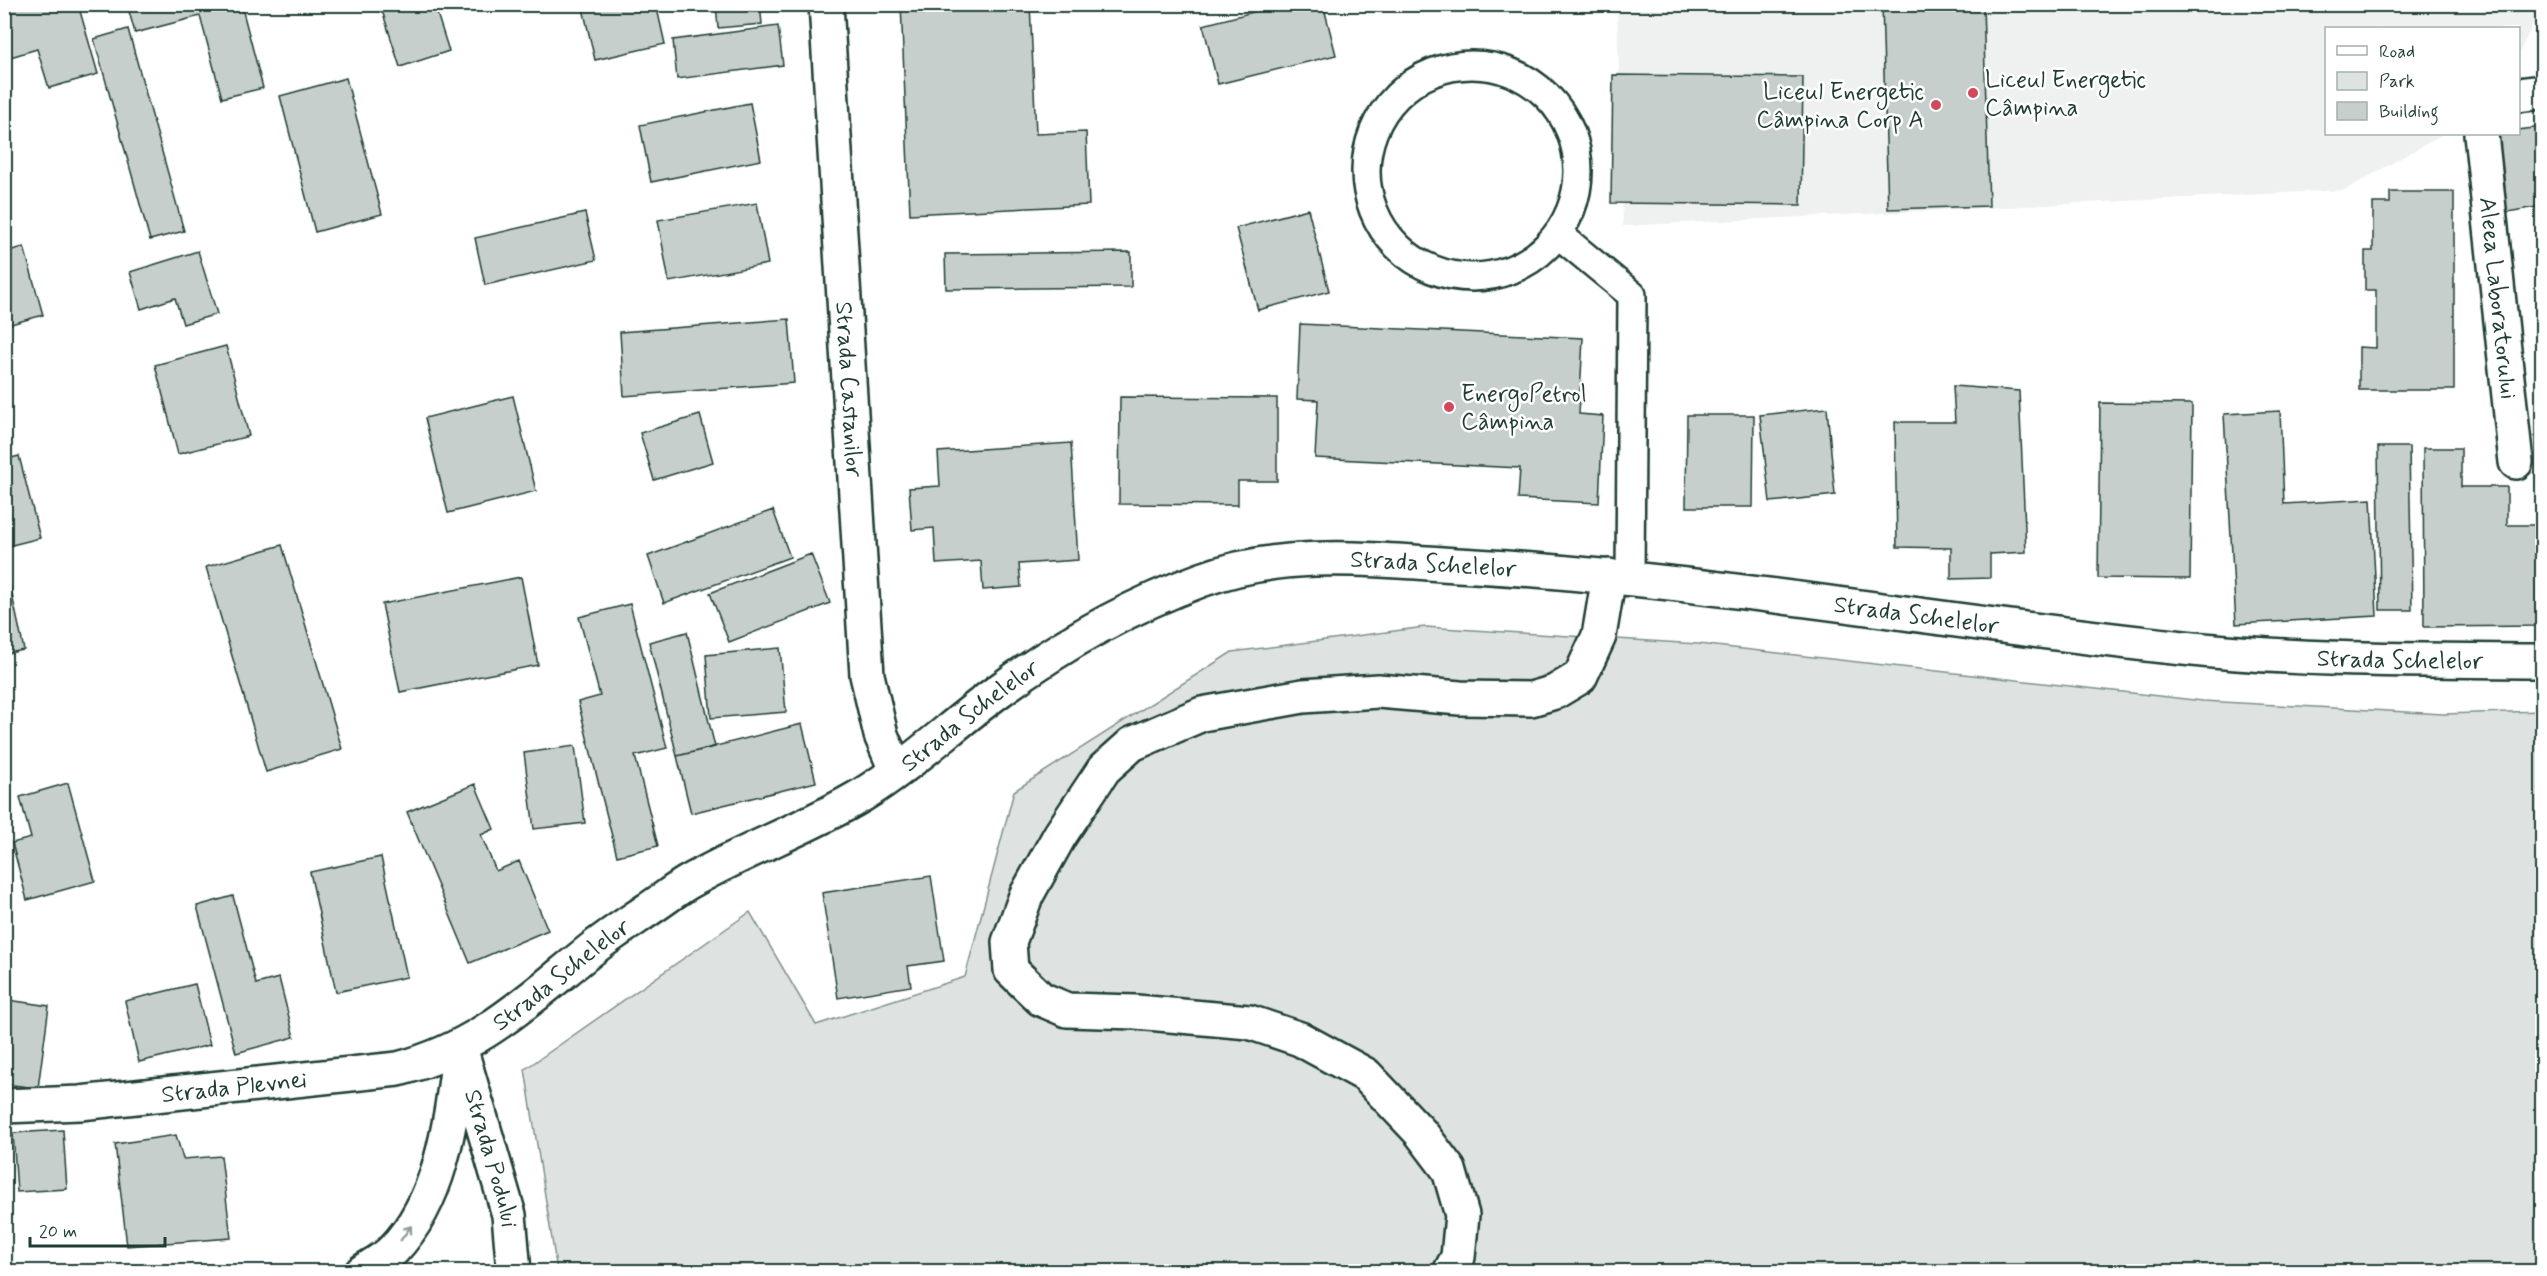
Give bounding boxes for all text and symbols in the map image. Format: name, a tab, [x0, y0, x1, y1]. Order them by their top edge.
legend	[2325, 27, 2520, 135]
text: Road	[2379, 40, 2415, 64]
place label: Liceul Energetic Câmpina	[1985, 65, 2146, 124]
text: Park	[2379, 70, 2415, 94]
place label: Liceul Energetic Câmpina Corp A	[1756, 77, 1924, 136]
marker: Liceul Energetic Câmpina	[1966, 86, 1980, 100]
marker: Liceul Energetic Câmpina Corp A	[1929, 98, 1943, 112]
text: Building	[2379, 100, 2439, 126]
street label: Aleea Laboratorului	[2471, 196, 2523, 401]
street label: Strada Castanilor	[827, 301, 869, 479]
place label: EnergoPetrol Câmpina	[1461, 379, 1587, 438]
marker: EnergoPetrol Câmpina	[1442, 400, 1456, 414]
street label: Strada Schelelor	[1350, 545, 1518, 586]
street label: Strada Schelelor	[1832, 590, 2002, 643]
street label: Strada Schelelor	[2316, 644, 2484, 678]
street label: Strada Schelelor	[895, 653, 1046, 780]
street label: Strada Schelelor	[487, 912, 637, 1039]
street label: Strada Plevnei	[160, 1065, 309, 1111]
street label: Strada Podului	[456, 1086, 524, 1229]
scale bar	[30, 1210, 165, 1248]
text: 20 m	[39, 1220, 77, 1244]
one-way arrow	[399, 1226, 412, 1242]

